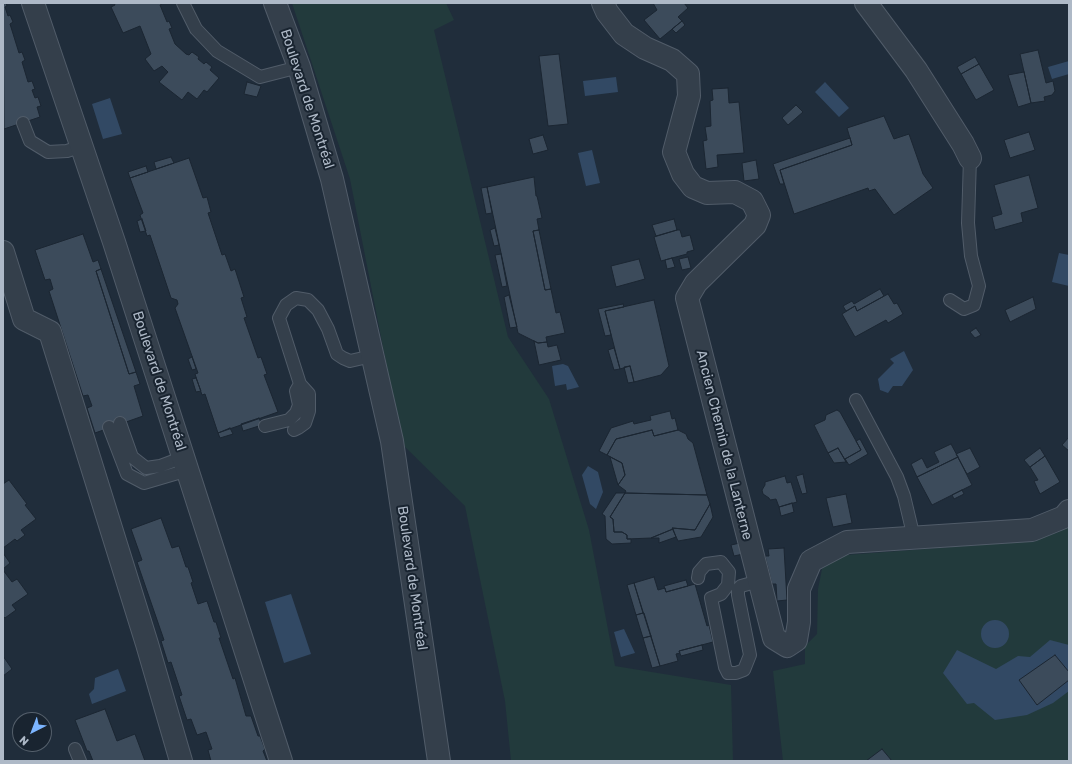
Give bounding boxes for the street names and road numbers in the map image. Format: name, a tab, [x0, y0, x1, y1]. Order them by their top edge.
street label: Boulevard de Montréal	[276, 27, 338, 171]
street label: Boulevard de Montréal	[128, 309, 190, 453]
street label: Ancien Chemin de la Lanterne	[692, 348, 756, 542]
street label: Boulevard de Montréal	[394, 505, 430, 651]

